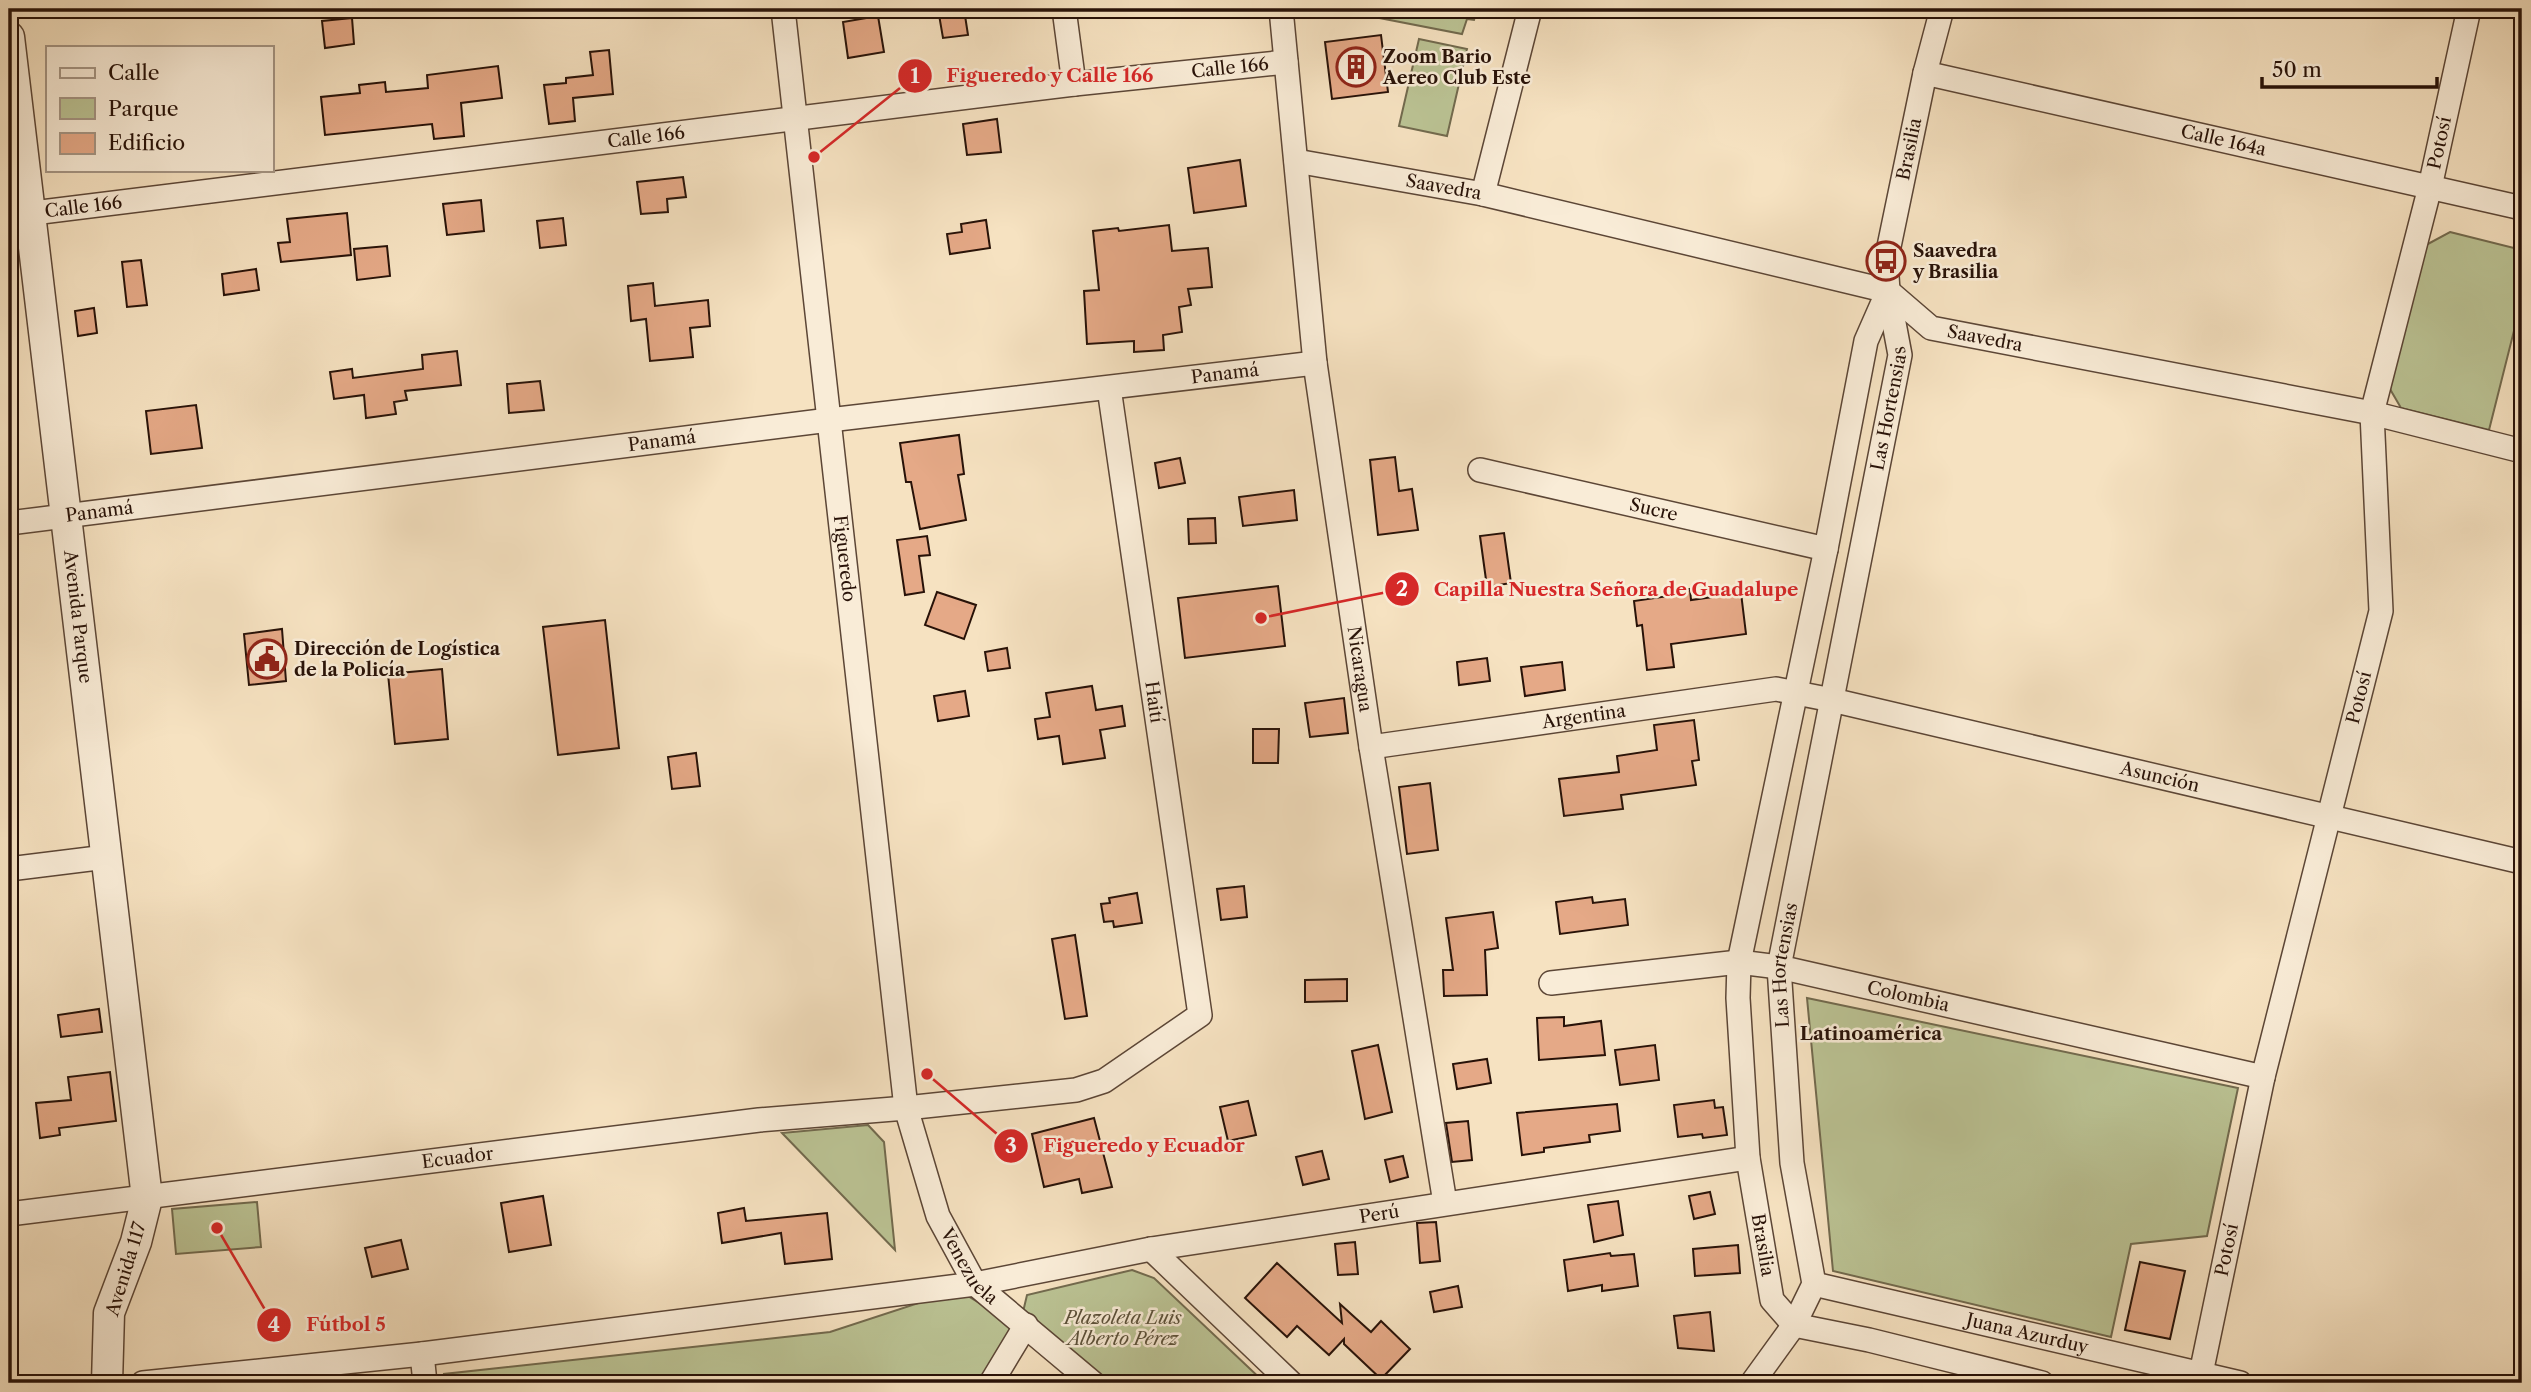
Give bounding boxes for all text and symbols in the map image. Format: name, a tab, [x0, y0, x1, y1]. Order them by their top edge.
legend	[46, 46, 273, 172]
building icon: Zoom Bario Aereo Club Este	[1335, 46, 1377, 88]
place label: Zoom Bario Aereo Club Este	[1382, 46, 1531, 89]
scale bar	[2262, 46, 2436, 90]
street label: Calle 166	[1190, 53, 1270, 83]
callout: Figueredo y Calle 166	[897, 56, 1168, 96]
text: 50 m	[2272, 57, 2322, 82]
text: Calle	[108, 60, 160, 85]
text: 1	[910, 63, 920, 88]
text: Figueredo y Calle 166	[947, 64, 1153, 87]
text: Parque	[108, 96, 179, 121]
street label: Potosí	[2423, 114, 2456, 171]
street label: Brasilia	[1892, 115, 1927, 182]
street label: Calle 164a	[2179, 120, 2269, 161]
street label: Calle 166	[606, 121, 686, 153]
text: Edificio	[108, 130, 185, 155]
street label: Saavedra	[1404, 170, 1484, 205]
street label: Calle 166	[44, 191, 123, 222]
bus stop icon: Saavedra y Brasilia	[1865, 240, 1907, 282]
place label: Saavedra y Brasilia	[1912, 240, 1999, 283]
street label: Saavedra	[1945, 320, 2025, 357]
street label: Las Hortensias	[1866, 345, 1911, 472]
street label: Panamá	[1190, 359, 1260, 388]
street label: Panamá	[627, 426, 698, 456]
street label: Sucre	[1627, 493, 1680, 526]
street label: Panamá	[64, 496, 135, 527]
street label: Figueredo	[829, 514, 860, 603]
street label: Avenida Parque	[59, 548, 97, 685]
callout: Capilla Nuestra Señora de Guadalupe	[1385, 569, 1813, 609]
text: 2	[1396, 576, 1408, 601]
text: Capilla Nuestra Señora de Guadalupe	[1434, 578, 1798, 601]
street label: Nicaragua	[1343, 625, 1377, 714]
public building icon: Dirección de Logística de la Policía	[246, 638, 288, 680]
place label: Dirección de Logística de la Policía	[294, 638, 501, 681]
street label: Potosí	[2342, 669, 2376, 726]
street label: Haití	[1140, 680, 1168, 725]
street label: Argentina	[1540, 700, 1628, 734]
street label: Asunción	[2117, 757, 2202, 797]
street label: Las Hortensias	[1768, 901, 1802, 1028]
street label: Colombia	[1865, 976, 1952, 1017]
district label: Latinoamérica	[1800, 1022, 1943, 1045]
callout: Figueredo y Ecuador	[994, 1126, 1259, 1166]
text: 3	[1005, 1133, 1017, 1158]
text: Figueredo y Ecuador	[1043, 1134, 1246, 1157]
street label: Ecuador	[420, 1142, 495, 1173]
street label: Perú	[1358, 1200, 1401, 1228]
street label: Brasilia	[1747, 1212, 1779, 1278]
street label: Avenida 117	[101, 1219, 151, 1320]
street label: Potosí	[2211, 1221, 2243, 1278]
street label: Venezuela	[935, 1223, 1003, 1310]
callout: Fútbol 5	[257, 1305, 399, 1345]
park label: Plazoleta Luis Alberto Pérez	[1062, 1307, 1182, 1350]
street label: Juana Azurduy	[1961, 1308, 2091, 1359]
text: 4	[268, 1312, 280, 1337]
text: Fútbol 5	[306, 1313, 386, 1336]

